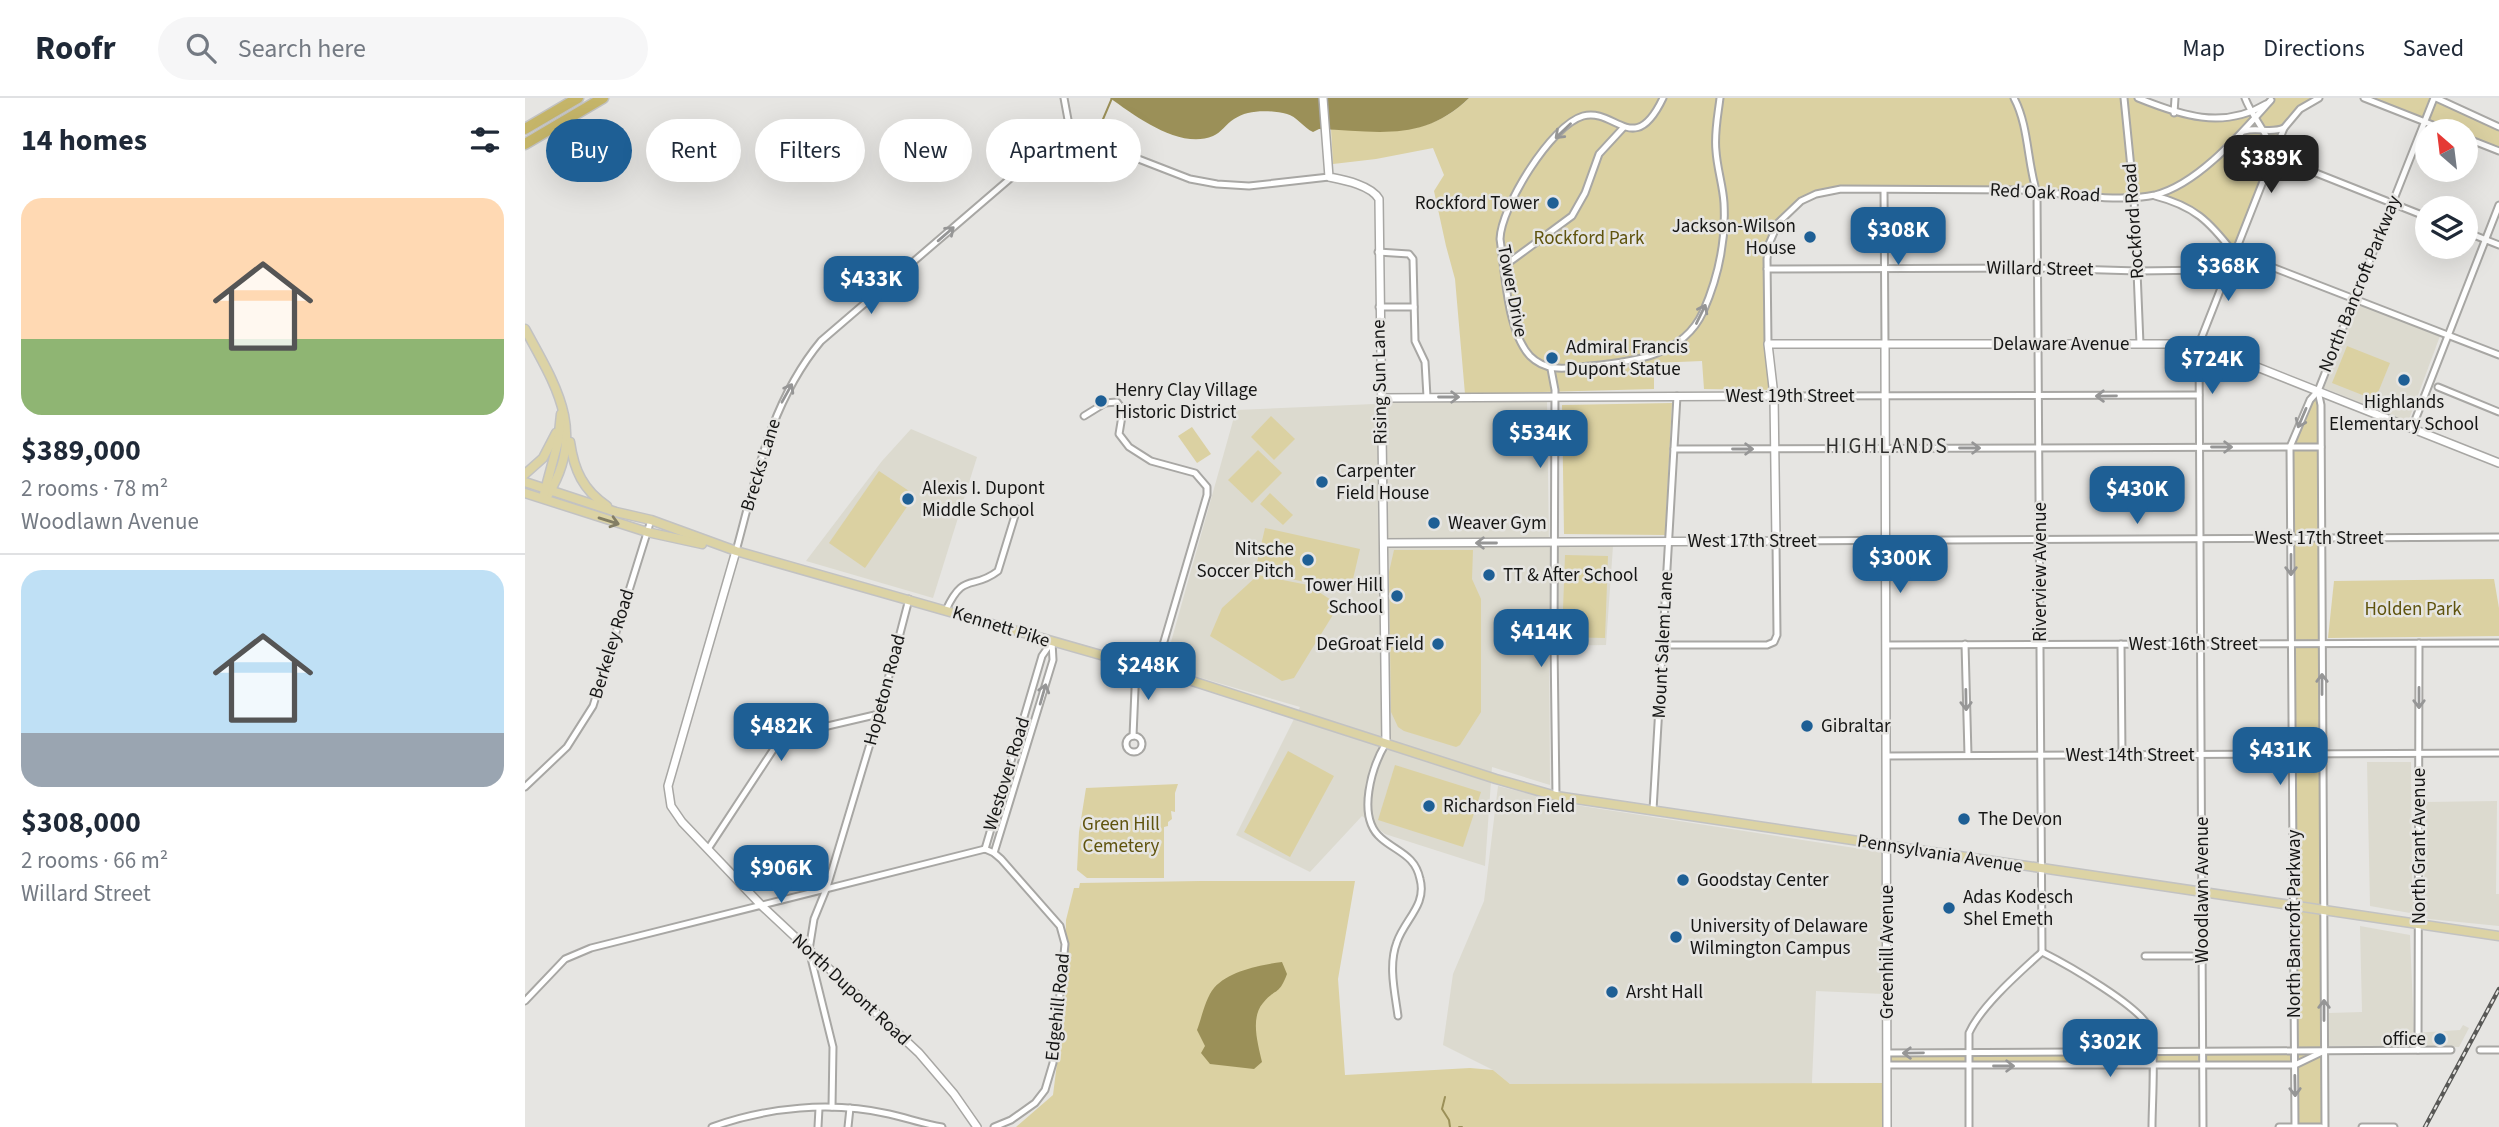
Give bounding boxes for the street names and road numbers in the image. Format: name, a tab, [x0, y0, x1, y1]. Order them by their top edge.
street label: Rockford Road	[2116, 162, 2152, 280]
street label: Red Oak Road	[1989, 177, 2101, 209]
street label: North Bancroft Parkway	[2312, 191, 2408, 377]
street label: Tower Drive	[1490, 242, 1534, 340]
street label: Willard Street	[1986, 255, 2094, 283]
street label: Rising Sun Lane	[1365, 319, 1395, 445]
street label: Delaware Avenue	[1993, 331, 2129, 358]
street label: West 19th Street	[1725, 383, 1855, 410]
street label: Brecks Lane	[734, 415, 788, 515]
street label: Riverview Avenue	[2027, 502, 2054, 642]
street label: West 17th Street	[2254, 525, 2384, 552]
street label: West 17th Street	[1687, 528, 1817, 555]
street label: Mount Salem Lane	[1646, 571, 1680, 719]
street label: Berkeley Road	[582, 586, 642, 702]
street label: Kennett Pike	[949, 599, 1053, 655]
street label: Hopeton Road	[857, 631, 913, 749]
street label: West 16th Street	[2128, 631, 2258, 658]
street label: Westover Road	[977, 714, 1037, 834]
street label: West 14th Street	[2065, 742, 2195, 769]
street label: North Grant Avenue	[2406, 768, 2433, 924]
street label: Woodlawn Avenue	[2189, 817, 2216, 963]
street label: Pennsylvania Avenue	[1855, 828, 2025, 880]
street label: North Bancroft Parkway	[2281, 830, 2308, 1018]
street label: Greenhill Avenue	[1874, 885, 1901, 1019]
street label: North Dupont Road	[785, 928, 917, 1052]
street label: Edgehill Road	[1039, 952, 1077, 1062]

